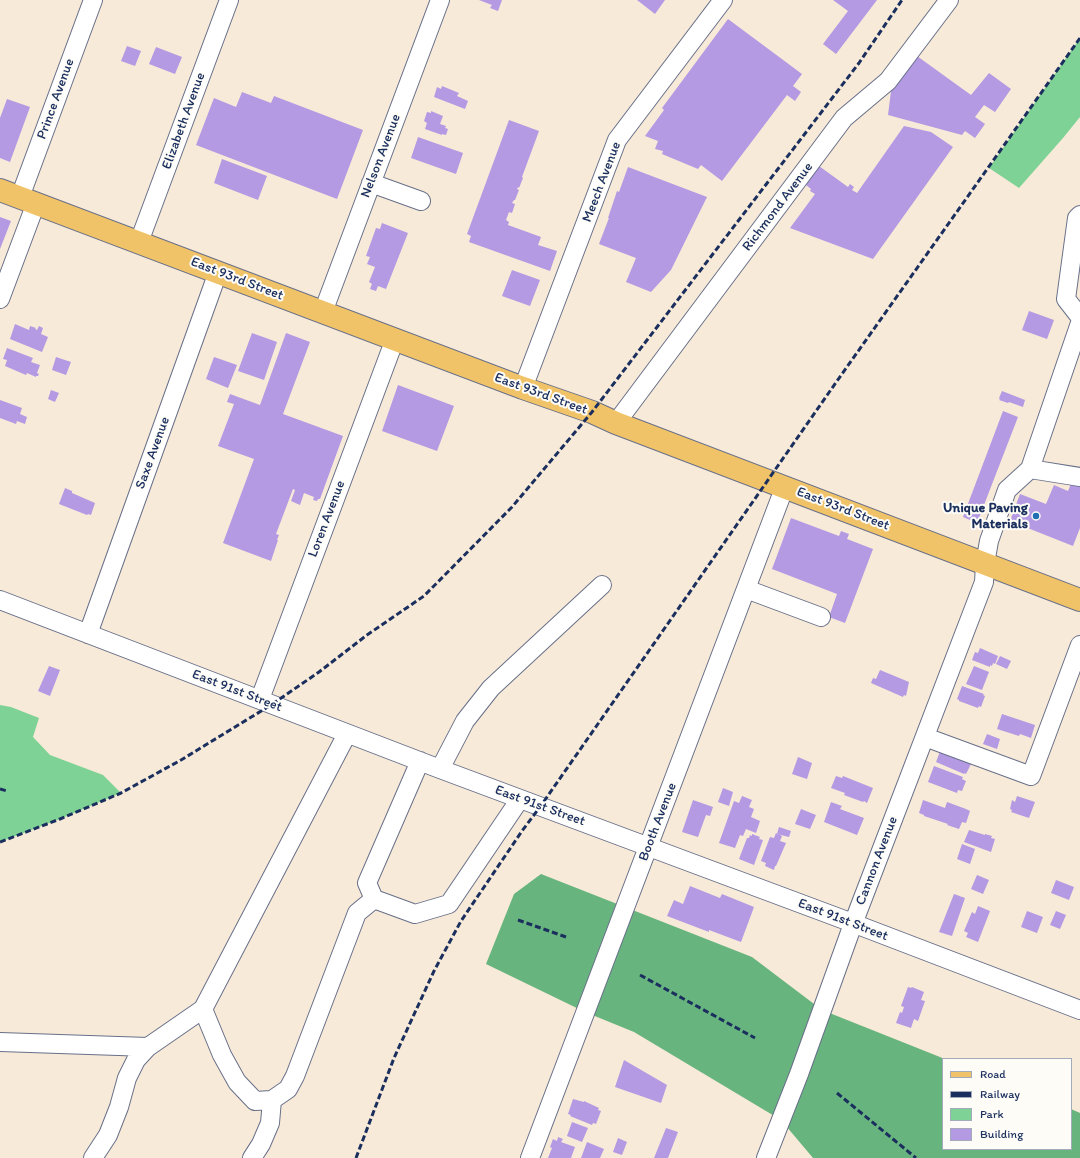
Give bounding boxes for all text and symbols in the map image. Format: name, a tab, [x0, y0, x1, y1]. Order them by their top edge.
street label: Prince Avenue	[34, 56, 78, 142]
street label: Elizabeth Avenue	[159, 70, 209, 172]
street label: Nelson Avenue	[357, 112, 405, 200]
street label: Meech Avenue	[579, 139, 625, 225]
street label: Richmond Avenue	[739, 159, 817, 255]
street label: East 93rd Street	[188, 254, 286, 304]
street label: East 93rd Street	[492, 369, 590, 419]
street label: Saxe Avenue	[132, 415, 174, 491]
street label: Loren Avenue	[305, 478, 349, 560]
street label: East 93rd Street	[794, 484, 892, 534]
place label: Unique Paving Materials	[943, 500, 1028, 532]
marker: Unique Paving Materials	[1031, 511, 1041, 521]
street label: East 91st Street	[190, 666, 284, 716]
street label: Booth Avenue	[635, 780, 681, 864]
street label: East 91st Street	[492, 782, 588, 830]
street label: Cannon Avenue	[852, 814, 902, 908]
street label: East 91st Street	[796, 895, 890, 945]
legend	[942, 1058, 1072, 1150]
text: Road	[980, 1067, 1006, 1081]
text: Railway	[980, 1087, 1020, 1101]
text: Park	[980, 1107, 1004, 1121]
text: Building	[980, 1127, 1023, 1141]

